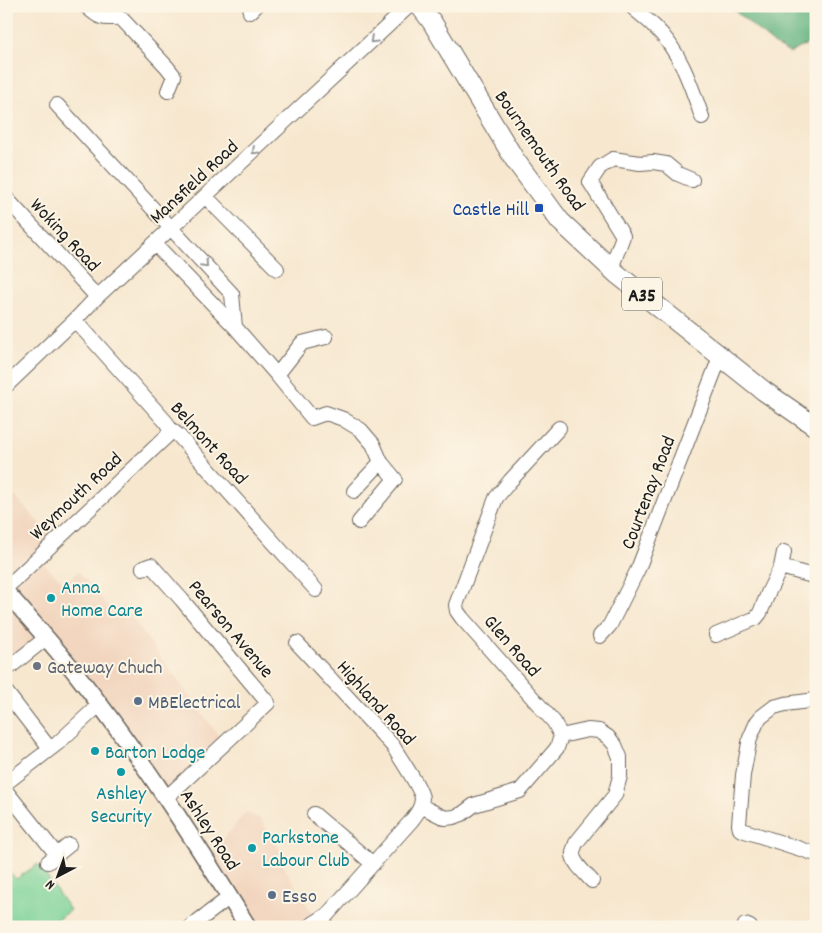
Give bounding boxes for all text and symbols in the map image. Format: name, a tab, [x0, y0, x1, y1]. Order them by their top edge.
one-way arrow	[370, 34, 379, 43]
street label: Bournemouth Road	[486, 85, 591, 218]
street label: Mansfield Road	[144, 134, 246, 232]
one-way arrow	[252, 145, 261, 154]
street label: Woking Road	[22, 193, 105, 279]
place label: Castle Hill	[452, 197, 529, 225]
marker: Castle Hill	[533, 202, 545, 214]
one-way arrow	[199, 259, 208, 268]
road number: A35	[622, 278, 662, 310]
street label: Belmont Road	[162, 396, 253, 492]
street label: Courtenay Road	[615, 432, 684, 554]
street label: Weymouth Road	[24, 447, 130, 548]
place label: Anna Home Care	[61, 575, 143, 626]
street label: Pearson Avenue	[180, 575, 279, 685]
marker: Anna Home Care	[45, 592, 57, 604]
street label: Glen Road	[476, 610, 546, 684]
place label: Gateway Chuch	[47, 655, 162, 683]
street label: Highland Road	[329, 655, 421, 753]
marker: Gateway Chuch	[31, 660, 43, 672]
place label: MBElectrical	[148, 690, 241, 718]
marker: MBElectrical	[132, 695, 144, 707]
place label: Barton Lodge	[105, 740, 206, 768]
marker: Barton Lodge	[89, 745, 101, 757]
marker: Ashley Security	[115, 766, 127, 778]
place label: Ashley Security	[91, 781, 152, 832]
street label: Ashley Road	[172, 784, 245, 877]
place label: Parkstone Labour Club	[262, 825, 350, 876]
marker: Parkstone Labour Club	[246, 842, 258, 854]
north arrow	[32, 850, 82, 900]
text: N	[42, 874, 60, 894]
place label: Esso	[282, 884, 317, 912]
marker: Esso	[266, 889, 278, 901]

